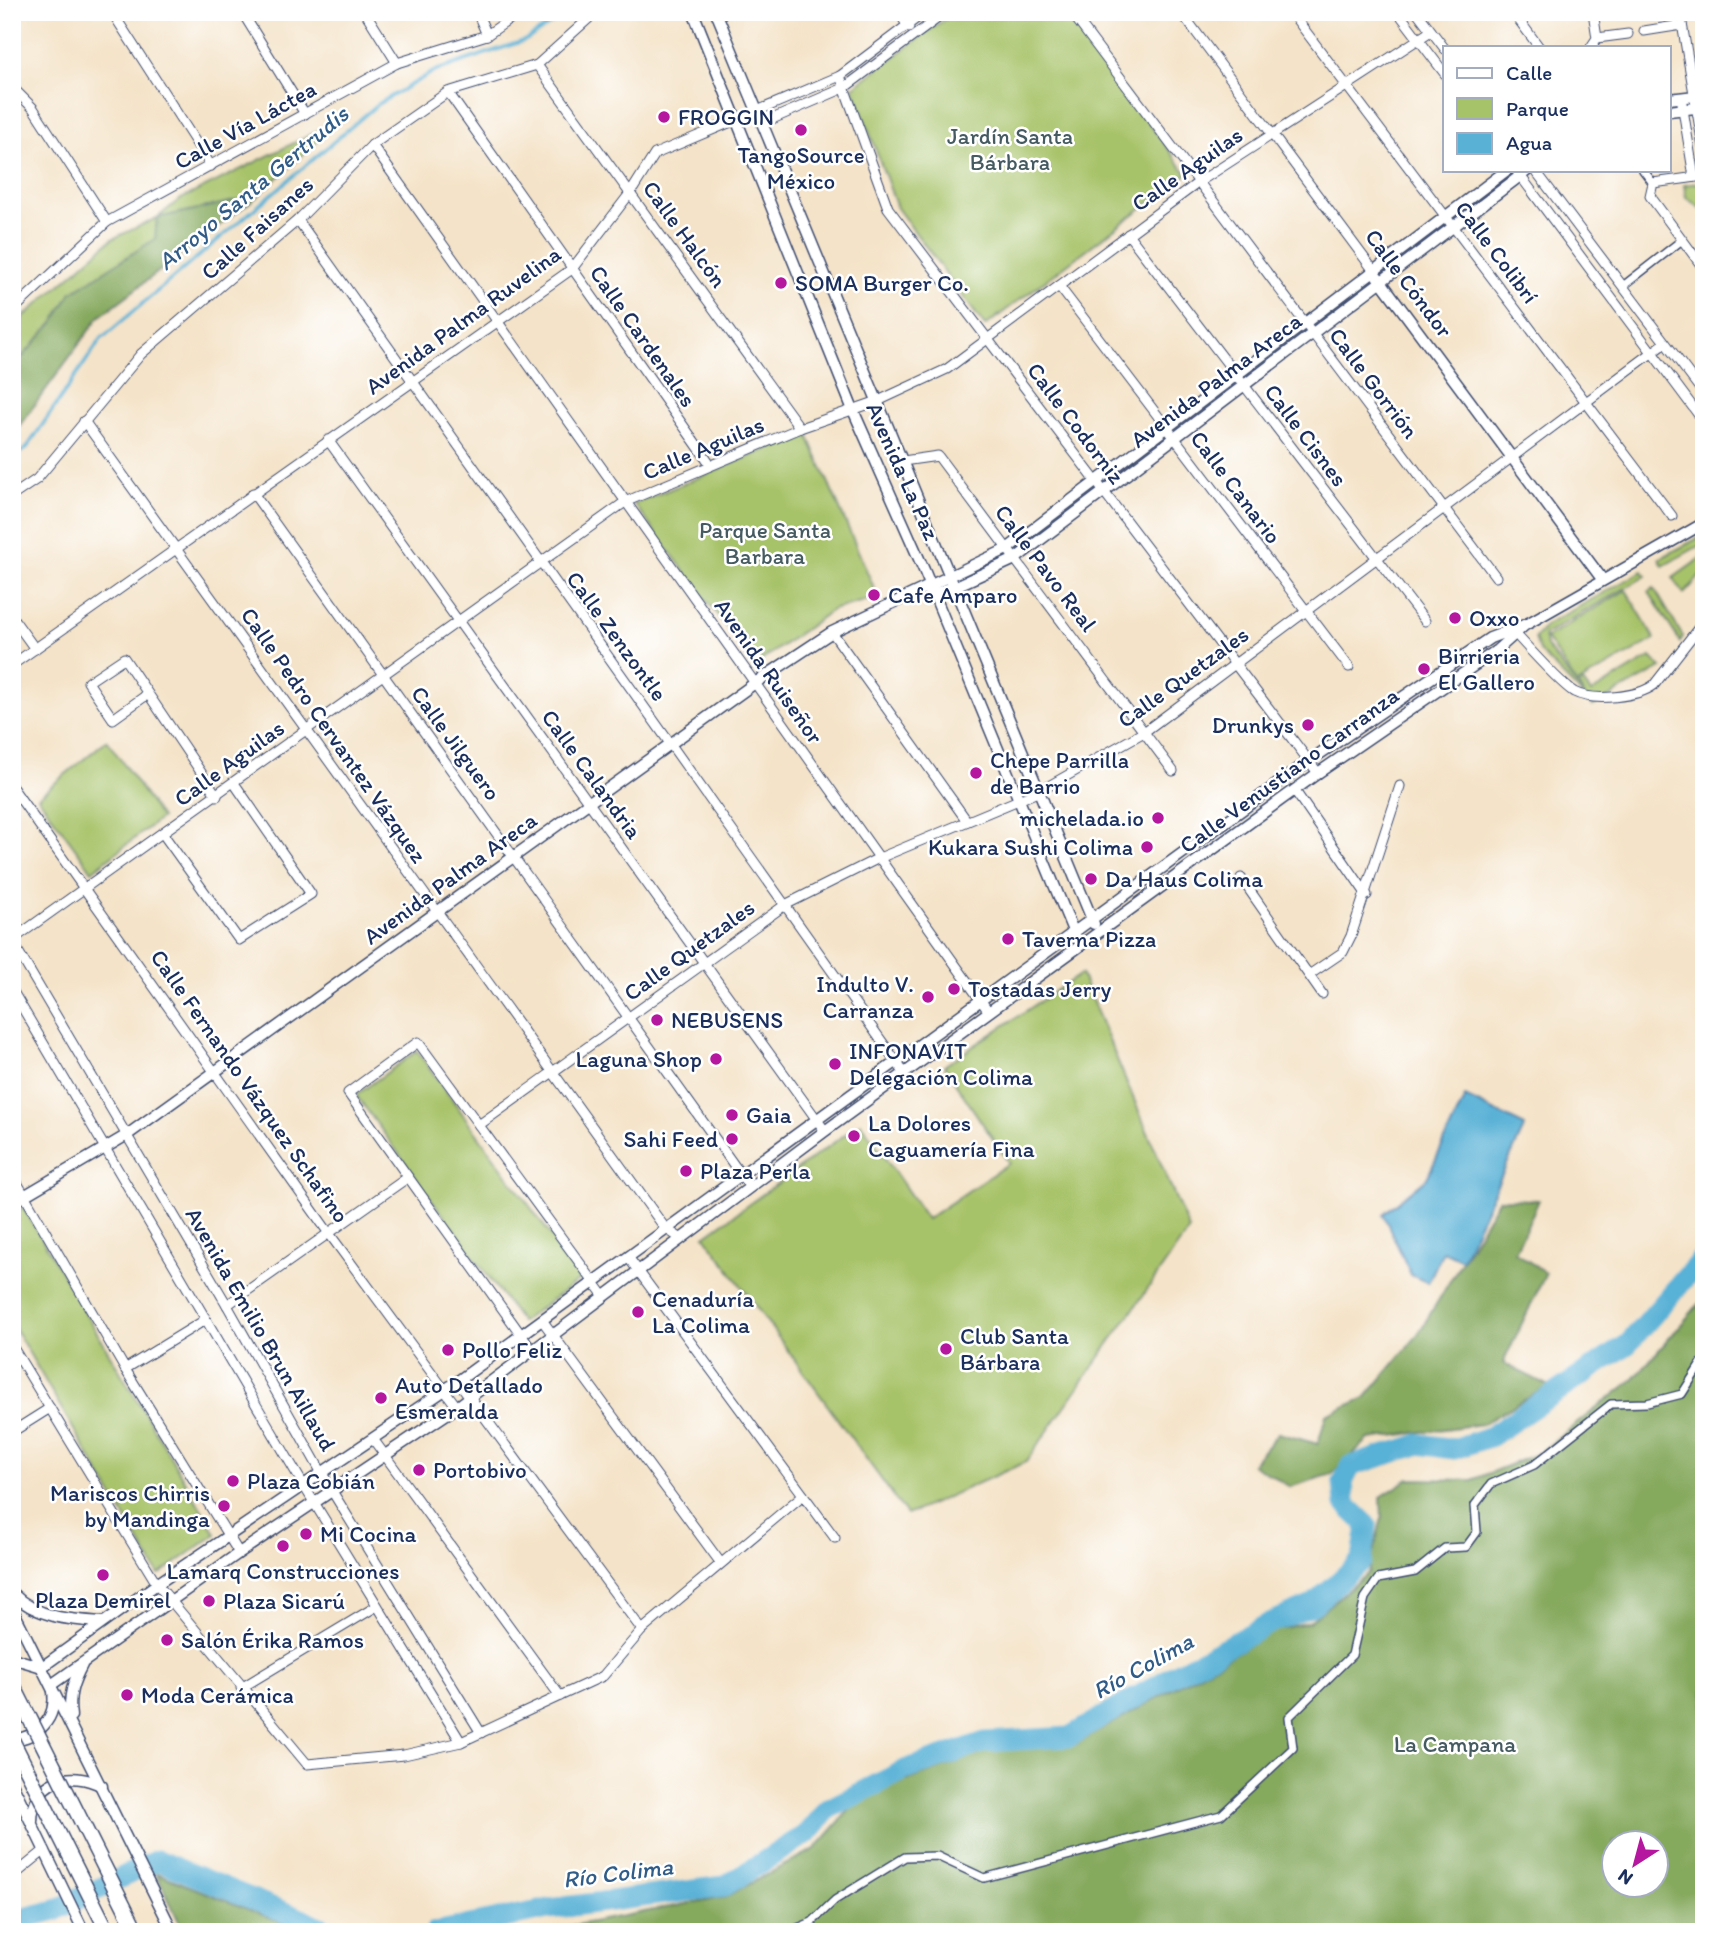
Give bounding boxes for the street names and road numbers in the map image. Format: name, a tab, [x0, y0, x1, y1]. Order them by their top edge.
street label: Calle Vía Láctea	[169, 75, 321, 175]
street label: Calle Aguilas	[1126, 120, 1248, 218]
street label: Calle Faisanes	[195, 170, 319, 286]
street label: Calle Halcón	[637, 175, 733, 293]
street label: Calle Colibrí	[1449, 195, 1545, 309]
street label: Calle Cóndor	[1359, 223, 1459, 343]
street label: Avenida Palma Ruvelina	[360, 240, 566, 400]
street label: Calle Cardenales	[584, 260, 702, 412]
street label: Avenida Palma Areca	[1125, 306, 1307, 454]
street label: Calle Gorrión	[1323, 322, 1425, 444]
street label: Calle Codorniz	[1021, 357, 1131, 489]
street label: Calle Cisnes	[1258, 378, 1354, 492]
street label: Avenida La Paz	[860, 398, 946, 544]
street label: Calle Aguilas	[638, 410, 768, 486]
street label: Calle Canario	[1184, 425, 1288, 549]
street label: Calle Pavo Real	[989, 499, 1103, 638]
street label: Calle Zenzontle	[561, 566, 673, 706]
street label: Avenida Ruiseñor	[708, 593, 830, 749]
street label: Calle Pedro Cervantez Vázquez	[235, 602, 433, 868]
street label: Calle Quetzales	[1112, 620, 1254, 734]
street label: Calle Jilguero	[405, 680, 507, 806]
street label: Calle Venustiano Carranza	[1174, 681, 1404, 859]
street label: Calle Calandria	[536, 704, 648, 844]
street label: Calle Aguilas	[169, 714, 289, 812]
street label: Avenida Palma Areca	[358, 806, 542, 950]
street label: Calle Quetzales	[618, 893, 760, 1007]
street label: Calle Fernando Vázquez Schafino	[145, 944, 355, 1228]
street label: Avenida Emilio Brun Aillaud	[180, 1202, 342, 1456]

